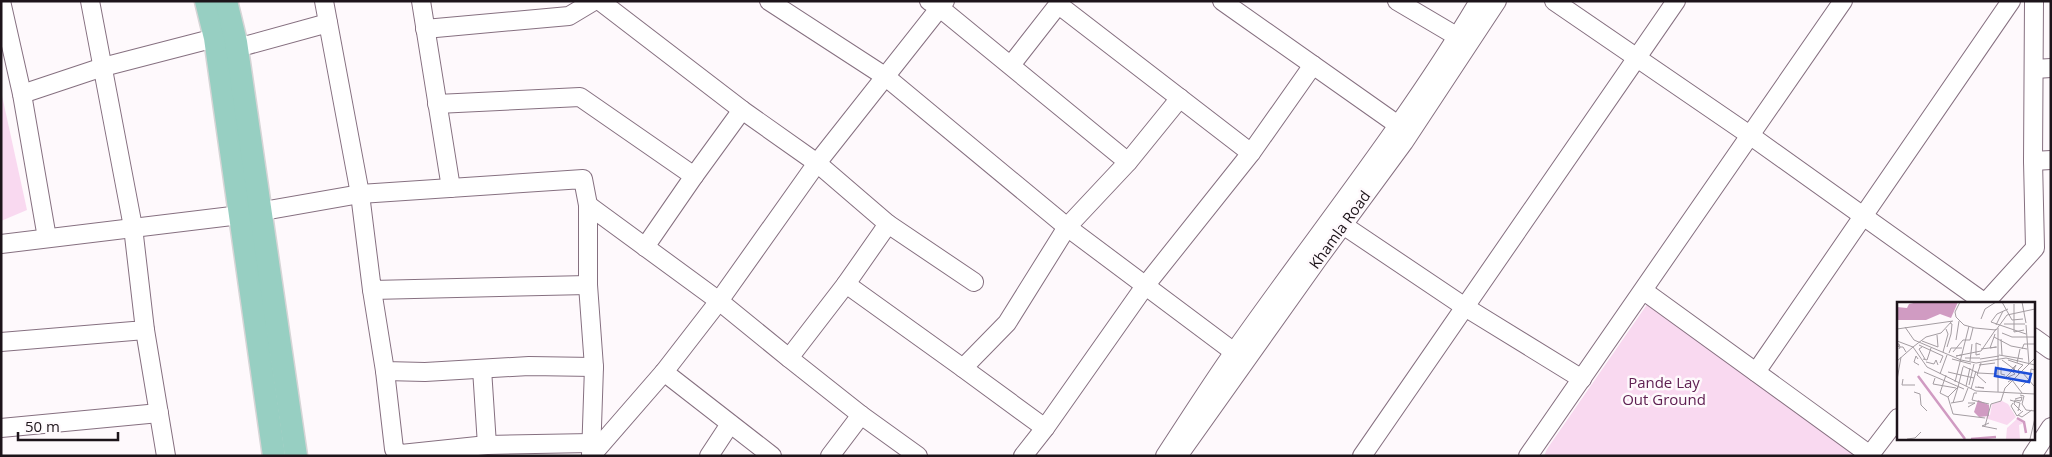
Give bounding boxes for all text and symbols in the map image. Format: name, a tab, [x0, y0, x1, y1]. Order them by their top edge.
street label: Khamla Road	[1304, 186, 1374, 273]
inset map	[1897, 302, 2034, 440]
park label: Pande Lay Out Ground	[1622, 372, 1706, 409]
scale bar	[18, 410, 118, 442]
text: 50 m	[25, 416, 60, 436]

